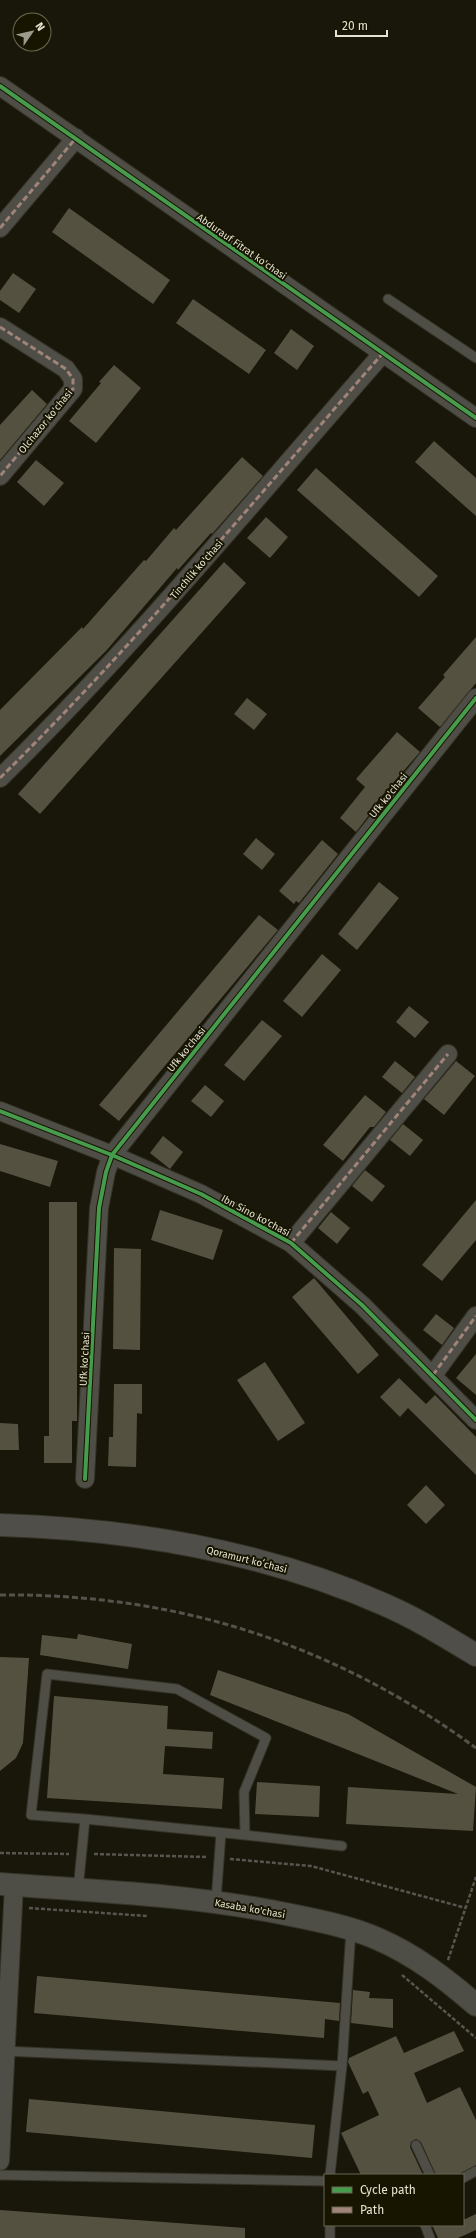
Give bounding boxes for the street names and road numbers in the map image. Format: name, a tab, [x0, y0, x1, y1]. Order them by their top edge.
street label: Abdurauf Fitrat ko'chasi	[194, 211, 289, 282]
street label: Olchazor ko'chasi	[16, 387, 75, 456]
street label: Tinchlik ko'chasi	[168, 538, 226, 602]
street label: Ufk ko'chasi	[367, 771, 411, 820]
street label: Ufk ko'chasi	[165, 1025, 209, 1074]
street label: Ibn Sino ko'chasi	[219, 1193, 292, 1239]
street label: Ufk ko'chasi	[78, 1332, 92, 1386]
street label: Qoramurt koʻchasi	[205, 1543, 289, 1576]
street label: Kasaba ko'chasi	[214, 1897, 286, 1921]

